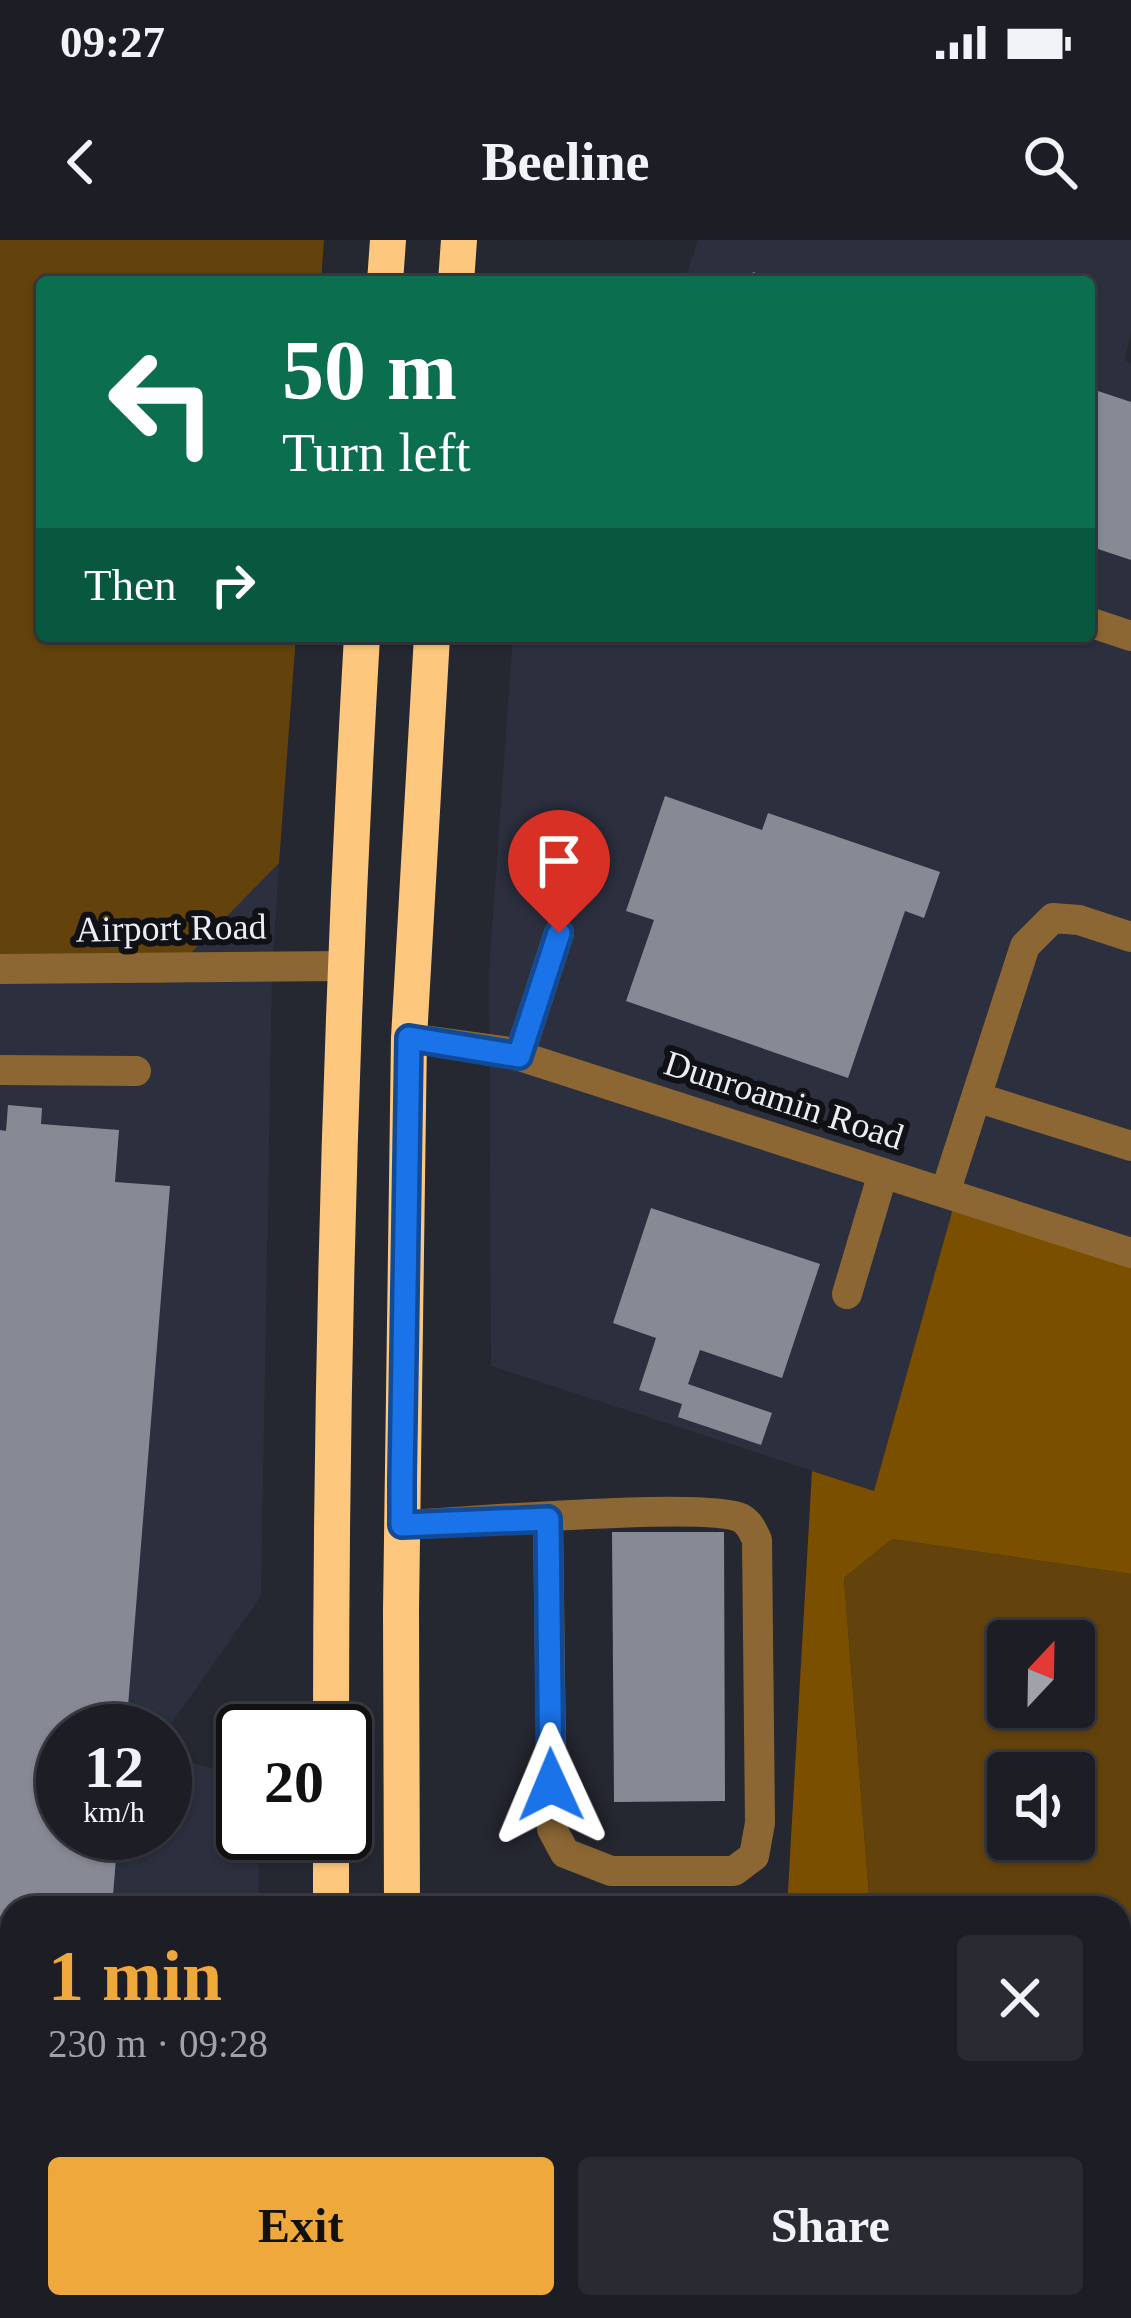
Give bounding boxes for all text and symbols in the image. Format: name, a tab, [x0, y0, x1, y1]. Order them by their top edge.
text: 09:27	[60, 17, 165, 67]
icon: back	[48, 129, 114, 195]
icon: search	[1017, 129, 1083, 195]
text: Beeline	[482, 132, 649, 192]
icon: left	[84, 324, 240, 480]
text: 50 m	[282, 324, 457, 417]
text: Turn left	[282, 423, 471, 483]
icon: right	[200, 552, 266, 618]
text: Then	[84, 560, 176, 610]
pin	[508, 810, 610, 933]
icon: arrive	[526, 828, 592, 894]
street label: Airport Road	[75, 906, 267, 950]
street label: Dunroamin Road	[659, 1043, 909, 1157]
north arrow	[987, 1620, 1095, 1728]
map controls	[987, 1620, 1095, 1860]
speed limit sign: 20	[216, 1704, 372, 1860]
position arrow	[488, 1722, 614, 1848]
text: 12	[84, 1734, 144, 1800]
button: sound	[987, 1752, 1095, 1860]
text: km/h	[83, 1795, 145, 1828]
button: close	[957, 1935, 1083, 2061]
text: 1 min	[48, 1936, 222, 2016]
text: 230 m · 09:28	[48, 2022, 268, 2065]
button: Exit	[48, 2157, 554, 2295]
button: Share	[578, 2157, 1083, 2295]

